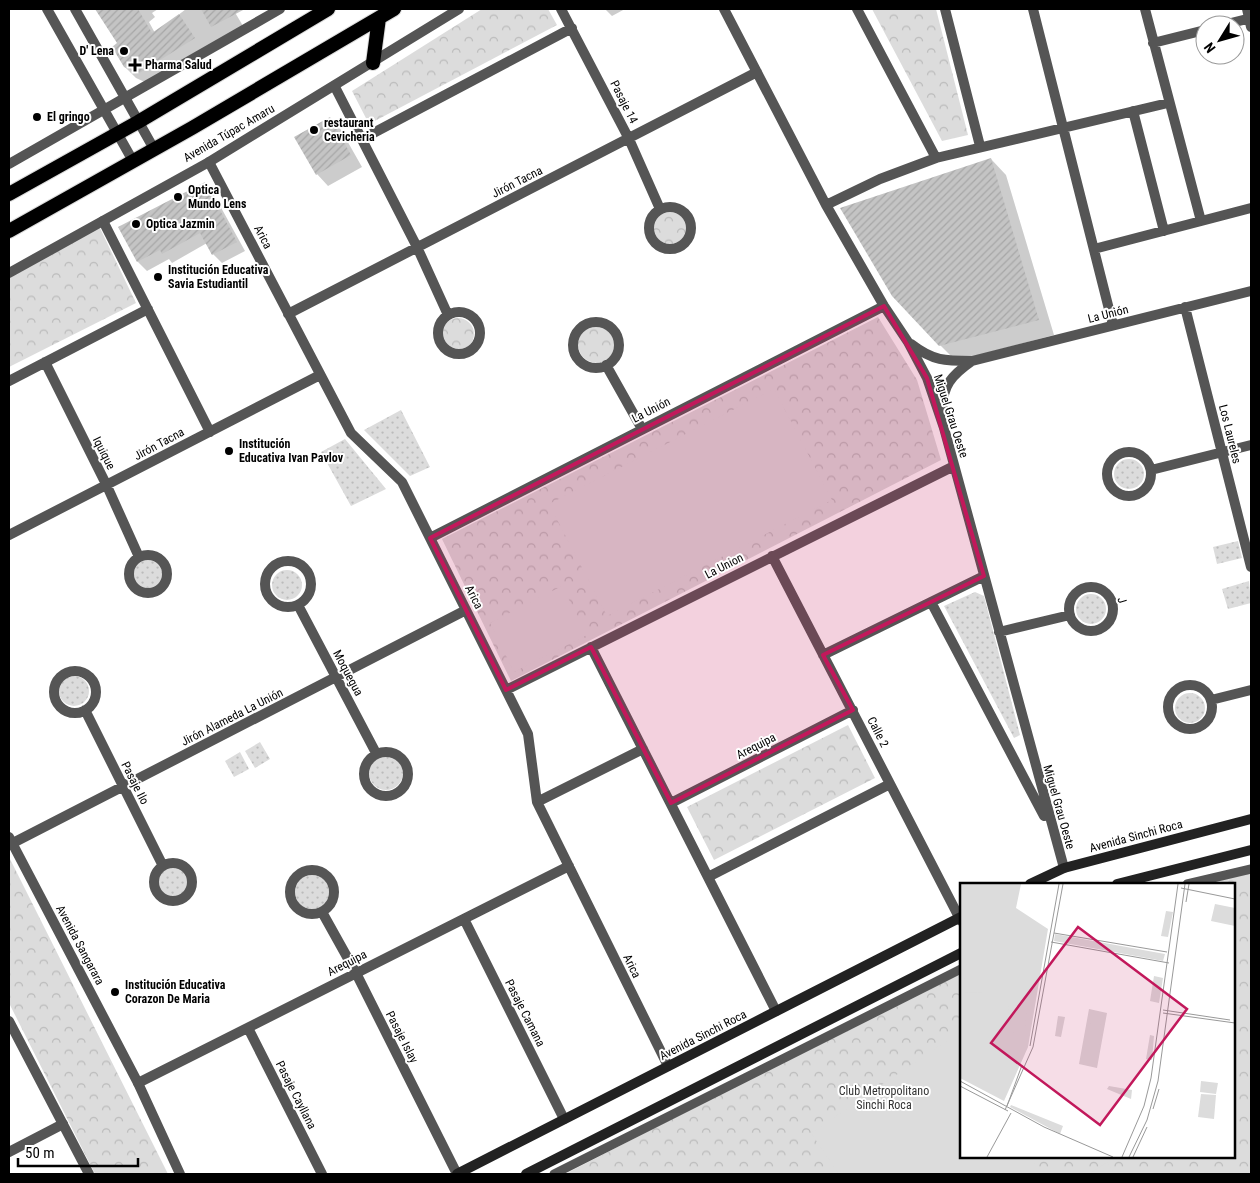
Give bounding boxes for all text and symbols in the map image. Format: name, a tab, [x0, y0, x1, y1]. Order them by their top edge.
north arrow	[1195, 15, 1245, 65]
text: N	[1201, 40, 1219, 56]
place label: D' Lena	[79, 44, 114, 58]
marker: D' Lena	[118, 45, 130, 57]
place label: Pharma Salud	[145, 58, 212, 72]
marker: Pharma Salud	[129, 59, 141, 71]
street label: Pasaje 14	[607, 78, 641, 126]
street label: Avenida Túpac Amaru	[181, 101, 277, 165]
place label: El gringo	[47, 110, 90, 124]
marker: El gringo	[31, 111, 43, 123]
place label: restaurant Cevicheria	[324, 116, 375, 144]
marker: restaurant Cevicheria	[308, 124, 320, 136]
street label: Jirón Tacna	[489, 163, 545, 201]
place label: Optica Mundo Lens	[188, 183, 247, 211]
marker: Optica Mundo Lens	[172, 191, 184, 203]
place label: Optica Jazmin	[146, 217, 215, 231]
marker: Optica Jazmin	[130, 218, 142, 230]
street label: Arica	[251, 223, 275, 251]
place label: Institución Educativa Savia Estudiantil	[168, 263, 269, 291]
marker: Institución Educativa Savia Estudiantil	[152, 271, 164, 283]
street label: La Unión	[1086, 302, 1130, 326]
street label: Miguel Grau Oeste	[931, 372, 971, 460]
street label: La Unión	[629, 394, 673, 426]
street label: Los Laureles	[1216, 403, 1244, 465]
street label: Jirón Tacna	[131, 425, 187, 463]
street label: Iquique	[90, 434, 118, 472]
place label: Institución Educativa Ivan Pavlov	[239, 437, 344, 465]
marker: Institución Educativa Ivan Pavlov	[223, 445, 235, 457]
street label: La Union	[702, 550, 746, 582]
street label: Arica	[462, 583, 486, 611]
street label: J	[1114, 595, 1130, 605]
street label: Moquegua	[330, 648, 366, 699]
street label: Jirón Alameda La Unión	[179, 685, 285, 749]
street label: Calle 2	[864, 714, 892, 750]
street label: Arequipa	[734, 730, 778, 762]
street label: Pasaje Ilo	[118, 759, 152, 807]
street label: Miguel Grau Oeste	[1040, 763, 1078, 851]
street label: Avenida Sinchi Roca	[1088, 817, 1184, 855]
inset map	[960, 883, 1235, 1158]
street label: Avenida Sangarara	[53, 903, 107, 987]
street label: Arequipa	[325, 947, 369, 979]
street label: Arica	[620, 952, 644, 980]
street label: Pasaje Camana	[502, 977, 548, 1049]
place label: Institución Educativa Corazon De Maria	[125, 978, 226, 1006]
marker: Institución Educativa Corazon De Maria	[109, 986, 121, 998]
street label: Avenida Sinchi Roca	[657, 1007, 749, 1063]
street label: Pasaje Islay	[383, 1009, 421, 1065]
street label: Pasaje Cayllana	[273, 1058, 319, 1132]
park label: Club Metropolitano Sinchi Roca	[839, 1084, 929, 1112]
scale bar	[18, 1136, 138, 1168]
text: 50 m	[25, 1144, 55, 1162]

